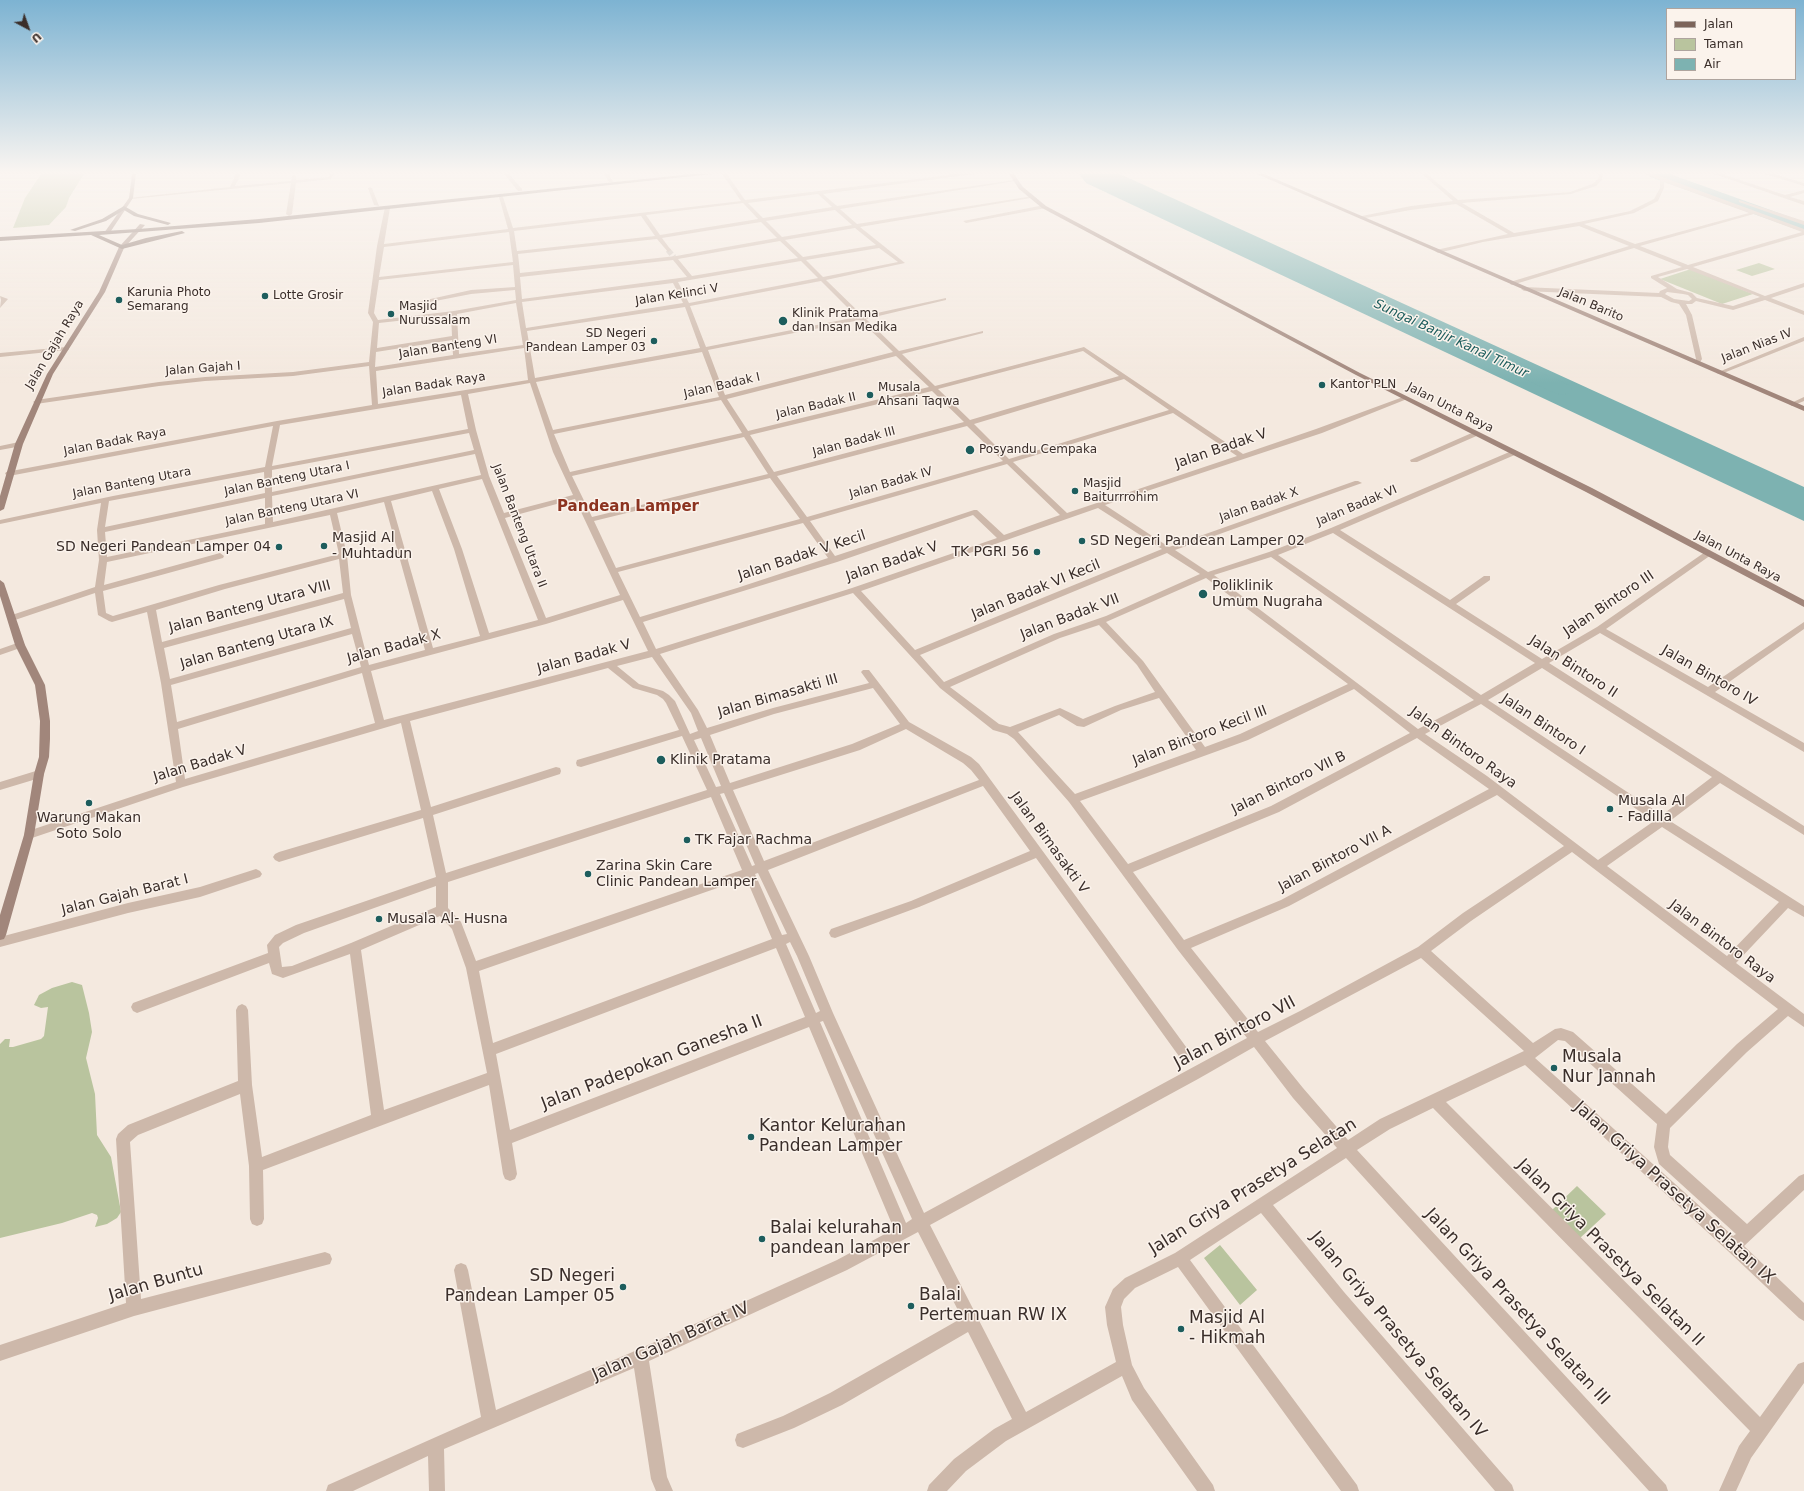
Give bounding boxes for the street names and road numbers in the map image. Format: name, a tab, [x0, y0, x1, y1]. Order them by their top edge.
street label: Jalan Kelinci V	[634, 281, 720, 309]
street label: Jalan Barito	[1556, 285, 1626, 325]
street label: Jalan Gajah Raya	[23, 298, 87, 392]
street label: Jalan Nias IV	[1720, 326, 1794, 366]
street label: Jalan Banteng VI	[398, 332, 498, 362]
street label: Jalan Gajah I	[165, 359, 241, 379]
street label: Jalan Badak Raya	[381, 370, 487, 400]
street label: Jalan Badak I	[682, 370, 762, 402]
street label: Jalan Unta Raya	[1404, 380, 1496, 436]
street label: Jalan Badak II	[775, 390, 857, 422]
street label: Jalan Badak III	[811, 424, 897, 460]
street label: Jalan Badak Raya	[62, 425, 168, 459]
street label: Jalan Badak V	[1173, 425, 1269, 473]
street label: Jalan Banteng Utara I	[223, 459, 351, 499]
street label: Jalan Banteng Utara II	[489, 462, 549, 590]
street label: Jalan Banteng Utara	[72, 464, 192, 502]
street label: Jalan Badak IV	[848, 464, 934, 502]
street label: Jalan Badak VI	[1315, 483, 1399, 529]
street label: Jalan Badak X	[1218, 485, 1300, 525]
street label: Jalan Banteng Utara VI	[224, 487, 360, 529]
street label: Jalan Badak V Kecil	[736, 527, 868, 585]
street label: Jalan Unta Raya	[1693, 528, 1783, 586]
street label: Jalan Badak V	[844, 538, 940, 586]
street label: Jalan Badak VI Kecil	[969, 556, 1103, 624]
street label: Jalan Bintoro III	[1560, 567, 1658, 641]
street label: Jalan Banteng Utara VIII	[167, 577, 333, 637]
street label: Jalan Badak VII	[1018, 590, 1122, 644]
street label: Jalan Banteng Utara IX	[178, 613, 336, 673]
street label: Jalan Badak X	[345, 626, 443, 668]
street label: Jalan Bintoro II	[1526, 632, 1620, 702]
street label: Jalan Badak V	[535, 636, 633, 678]
street label: Jalan Bintoro IV	[1658, 642, 1760, 710]
street label: Jalan Bimasakti III	[716, 671, 840, 721]
street label: Jalan Bintoro I	[1498, 691, 1588, 759]
street label: Jalan Bintoro Kecil III	[1130, 703, 1270, 769]
street label: Jalan Bintoro Raya	[1406, 704, 1520, 792]
street label: Jalan Badak V	[152, 742, 248, 786]
street label: Jalan Bintoro VII B	[1229, 748, 1349, 818]
street label: Jalan Bimasakti V	[1006, 789, 1092, 897]
street label: Jalan Bintoro VII A	[1276, 822, 1394, 896]
street label: Jalan Gajah Barat I	[60, 871, 190, 919]
street label: Jalan Bintoro Raya	[1666, 897, 1778, 987]
street label: Jalan Bintoro VII	[1171, 992, 1299, 1074]
street label: Jalan Padepokan Ganesha II	[538, 1011, 766, 1115]
street label: Jalan Griya Prasetya Selatan IX	[1569, 1097, 1779, 1289]
street label: Jalan Griya Prasetya Selatan	[1145, 1114, 1361, 1260]
street label: Jalan Griya Prasetya Selatan II	[1512, 1155, 1708, 1351]
street label: Jalan Griya Prasetya Selatan III	[1420, 1204, 1614, 1410]
street label: Jalan Griya Prasetya Selatan IV	[1306, 1228, 1490, 1442]
street label: Jalan Buntu	[106, 1260, 206, 1306]
street label: Jalan Gajah Barat IV	[589, 1298, 753, 1386]

